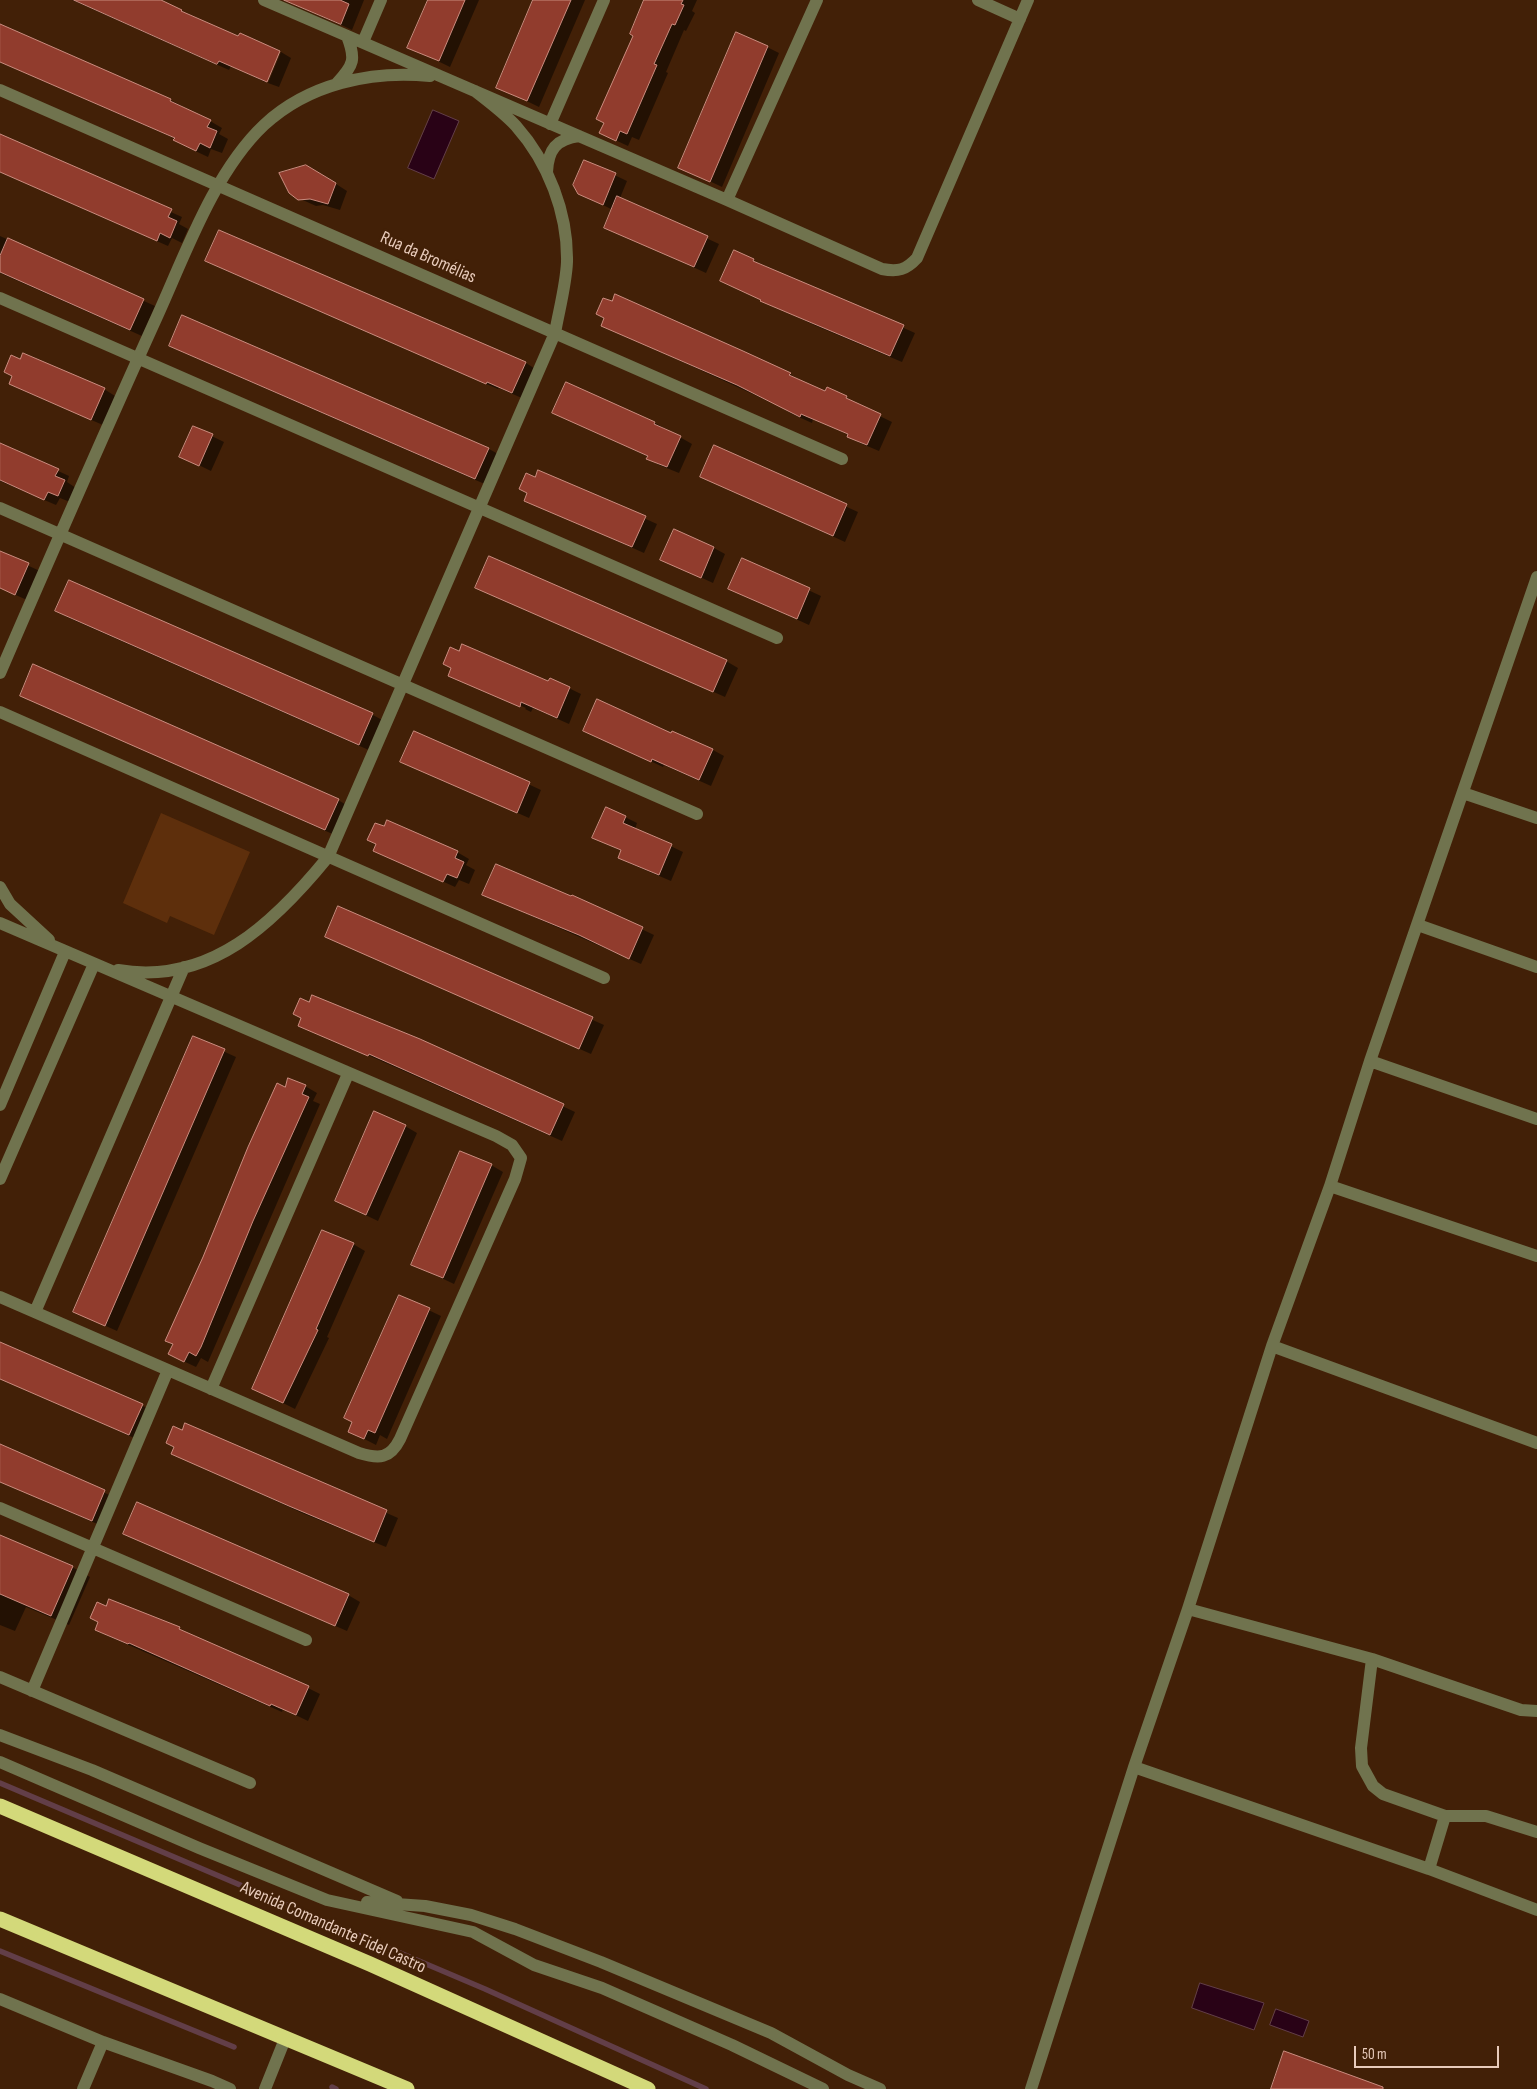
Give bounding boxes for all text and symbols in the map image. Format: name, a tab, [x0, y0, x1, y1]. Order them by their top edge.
street label: Rua da Bromélias	[377, 227, 479, 289]
street label: Avenida Comandante Fidel Castro	[237, 1877, 429, 1979]
scale bar	[1357, 2036, 1502, 2068]
text: 50 m	[1362, 2045, 1387, 2064]

